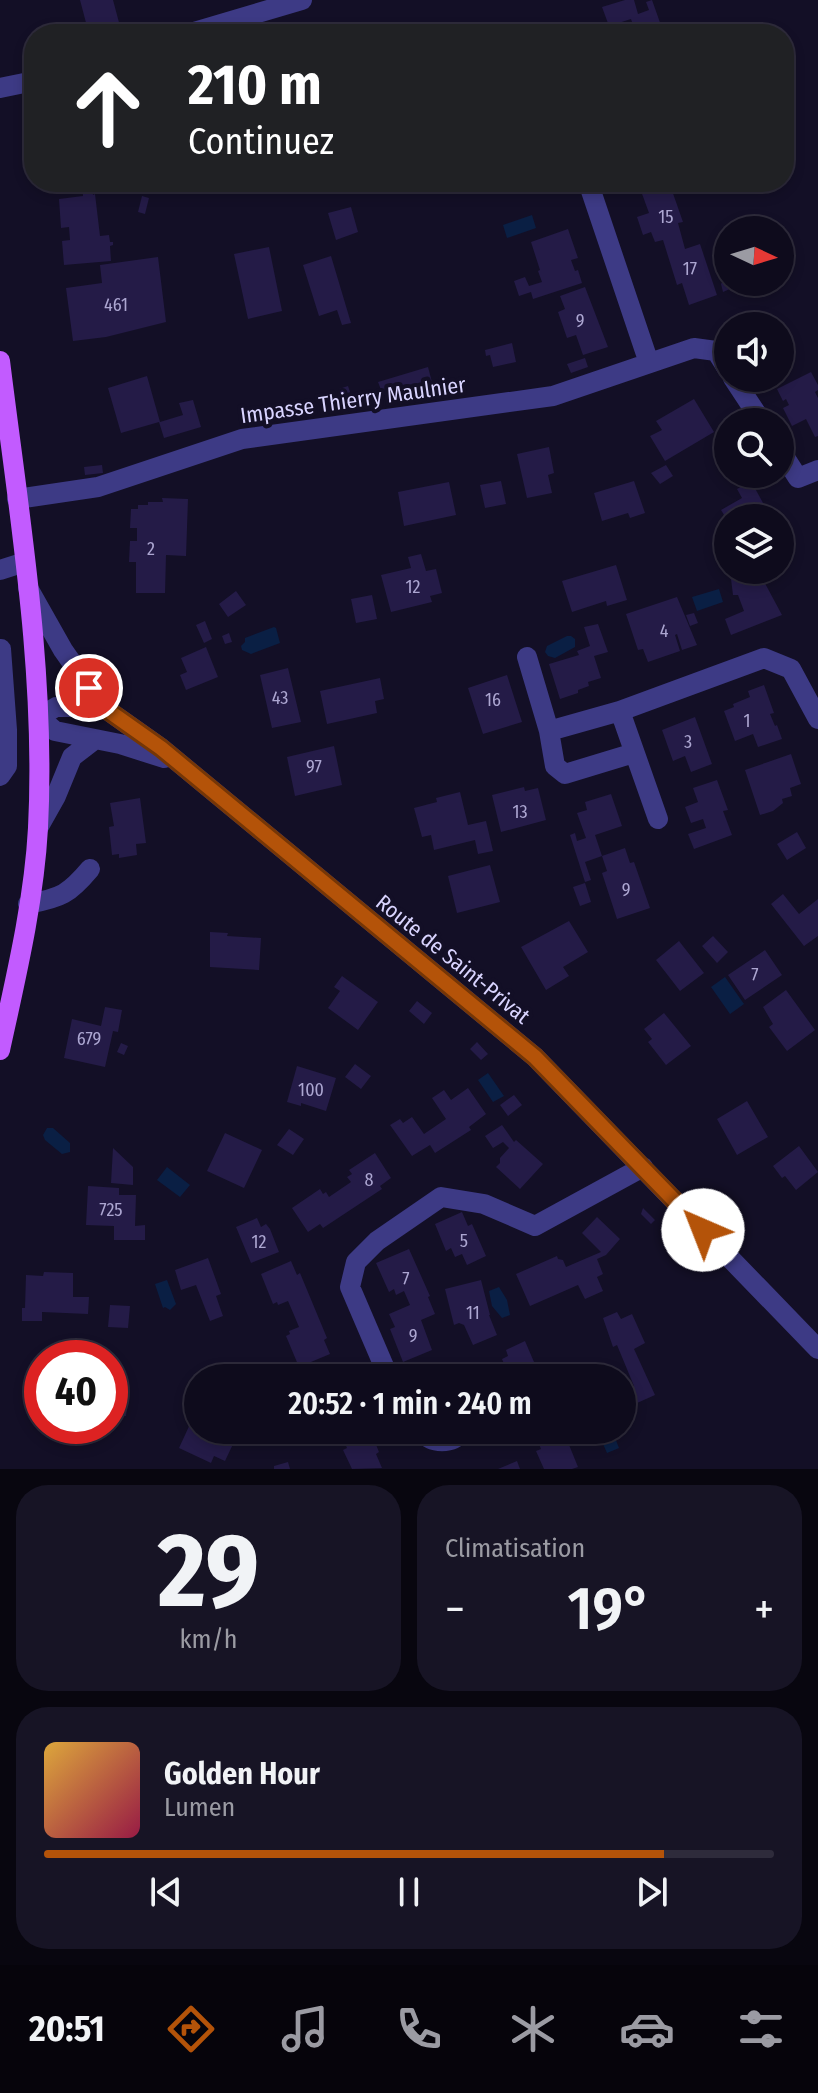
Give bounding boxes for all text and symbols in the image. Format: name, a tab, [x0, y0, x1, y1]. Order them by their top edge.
text: 210 m	[188, 52, 322, 119]
icon: ahead	[56, 56, 160, 160]
text: Continuez	[188, 120, 334, 164]
house number: 15	[658, 206, 674, 228]
north arrow	[714, 216, 794, 296]
map controls	[714, 216, 794, 584]
house number: 17	[683, 258, 697, 280]
house number: 461	[104, 294, 128, 316]
house number: 9	[576, 310, 584, 332]
button: sound	[714, 312, 794, 392]
street label: Impasse Thierry Maulnier	[239, 371, 468, 429]
button: search	[714, 408, 794, 488]
button: layers	[714, 504, 794, 584]
house number: 2	[147, 538, 155, 560]
house number: 12	[406, 576, 421, 598]
house number: 4	[660, 620, 669, 642]
pin	[55, 654, 123, 722]
icon: arrive	[67, 666, 111, 710]
house number: 43	[272, 687, 288, 709]
house number: 16	[485, 689, 501, 711]
house number: 1	[743, 710, 751, 732]
house number: 3	[684, 731, 692, 753]
house number: 97	[306, 756, 322, 778]
house number: 13	[512, 801, 528, 823]
house number: 9	[622, 879, 630, 901]
street label: Route de Saint-Privat	[370, 889, 536, 1030]
house number: 7	[751, 964, 759, 986]
house number: 679	[77, 1028, 101, 1050]
house number: 100	[298, 1079, 324, 1101]
house number: 8	[365, 1169, 374, 1191]
position arrow	[661, 1188, 745, 1272]
house number: 725	[99, 1199, 123, 1221]
house number: 5	[460, 1230, 468, 1252]
house number: 12	[252, 1231, 267, 1253]
house number: 7	[402, 1268, 410, 1290]
house number: 11	[466, 1302, 480, 1324]
house number: 9	[409, 1325, 417, 1347]
speed limit sign: 40	[24, 1340, 128, 1444]
text: 20:52 · 1 min · 240 m	[288, 1386, 532, 1422]
text: 29	[158, 1509, 259, 1634]
text: Climatisation	[445, 1533, 585, 1564]
text: 19°	[568, 1573, 651, 1645]
text: −	[445, 1583, 465, 1636]
text: +	[754, 1583, 774, 1636]
text: km/h	[180, 1624, 237, 1655]
text: Golden Hour	[164, 1756, 320, 1792]
text: Lumen	[164, 1792, 235, 1823]
icon: previous	[144, 1870, 188, 1914]
icon: pause	[387, 1870, 431, 1914]
icon: next	[630, 1870, 674, 1914]
icon: directions	[163, 2001, 219, 2057]
icon: music	[277, 2001, 333, 2057]
icon: phone	[391, 2001, 447, 2057]
icon: climate	[505, 2001, 561, 2057]
icon: car	[619, 2001, 675, 2057]
icon: filters	[733, 2001, 789, 2057]
text: 20:51	[29, 2007, 105, 2051]

